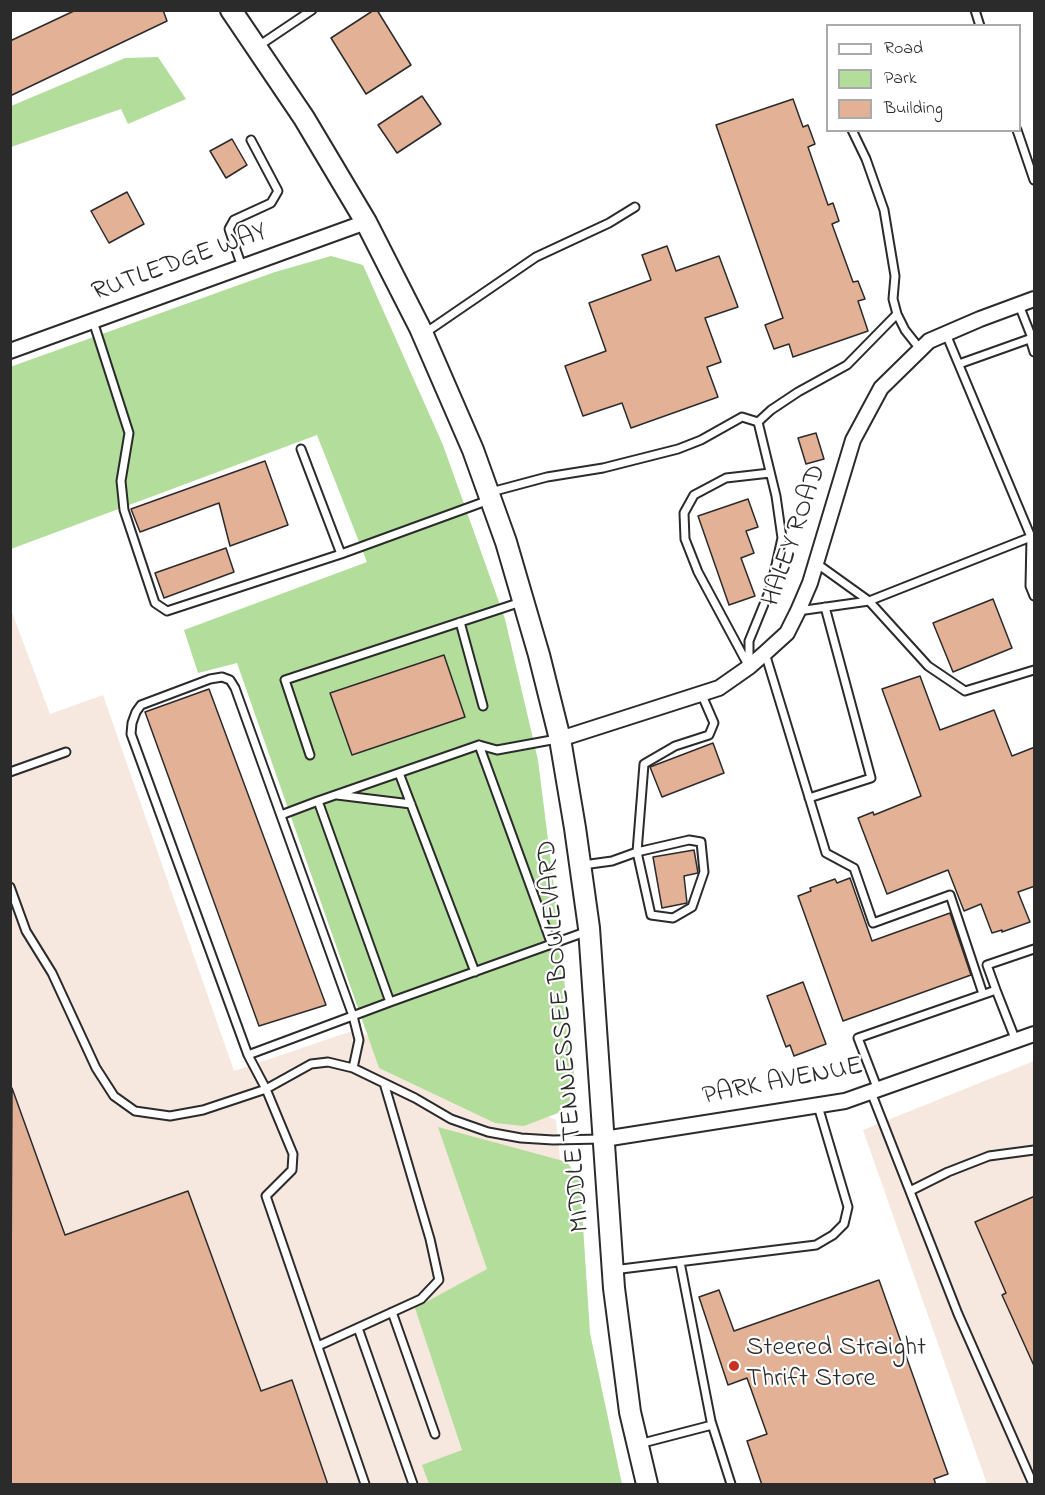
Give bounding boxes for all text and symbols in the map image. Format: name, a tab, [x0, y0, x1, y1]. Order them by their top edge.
legend	[826, 24, 1021, 132]
text: Road	[884, 36, 923, 62]
text: Park	[884, 66, 917, 92]
text: Building	[884, 96, 943, 122]
street label: RUTLEDGE WAY	[88, 217, 272, 311]
street label: HALEY ROAD	[757, 461, 835, 611]
street label: MIDDLE TENNESSEE BOULEVARD	[533, 838, 599, 1234]
street label: PARK AVENUE	[700, 1052, 866, 1114]
place label: Steered Straight Thrift Store	[746, 1334, 926, 1397]
marker: Steered Straight Thrift Store	[727, 1359, 741, 1373]

